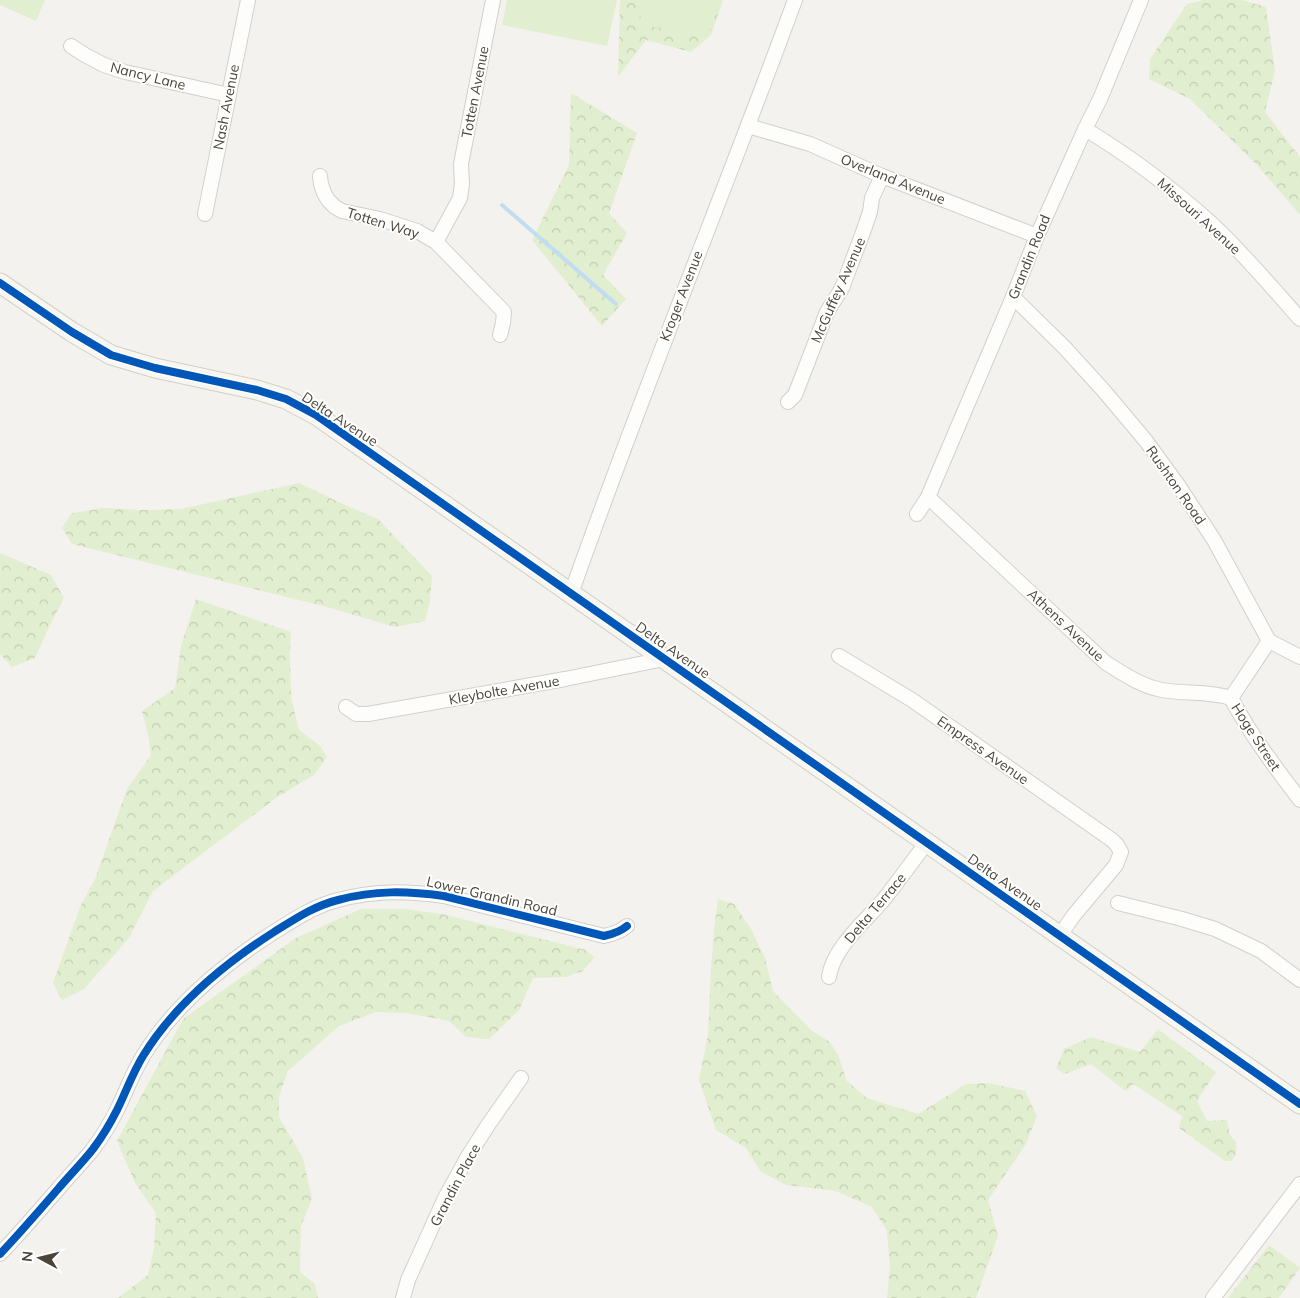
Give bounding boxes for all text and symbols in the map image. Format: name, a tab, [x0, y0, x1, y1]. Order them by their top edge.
street label: Totten Avenue	[457, 45, 493, 139]
street label: Nancy Lane	[108, 58, 188, 94]
street label: Nash Avenue	[209, 63, 243, 151]
street label: Overland Avenue	[838, 150, 948, 208]
street label: Missouri Avenue	[1154, 174, 1244, 258]
street label: Totten Way	[345, 203, 422, 243]
street label: Grandin Road	[1004, 212, 1054, 302]
street label: McGuffey Avenue	[807, 234, 869, 346]
street label: Kroger Avenue	[655, 248, 707, 344]
street label: Delta Avenue	[299, 388, 381, 450]
street label: Rushton Road	[1142, 442, 1210, 528]
street label: Athens Avenue	[1024, 585, 1108, 665]
street label: Delta Avenue	[632, 618, 714, 682]
street label: Kleybolte Avenue	[447, 671, 561, 709]
street label: Hoge Street	[1227, 700, 1285, 774]
street label: Empress Avenue	[934, 712, 1032, 788]
street label: Delta Avenue	[964, 850, 1046, 914]
street label: Delta Terrace	[840, 869, 910, 947]
street label: Lower Grandin Road	[425, 872, 559, 920]
street label: Grandin Place	[426, 1141, 484, 1229]
north arrow	[15, 1233, 65, 1283]
text: N	[18, 1250, 37, 1263]

